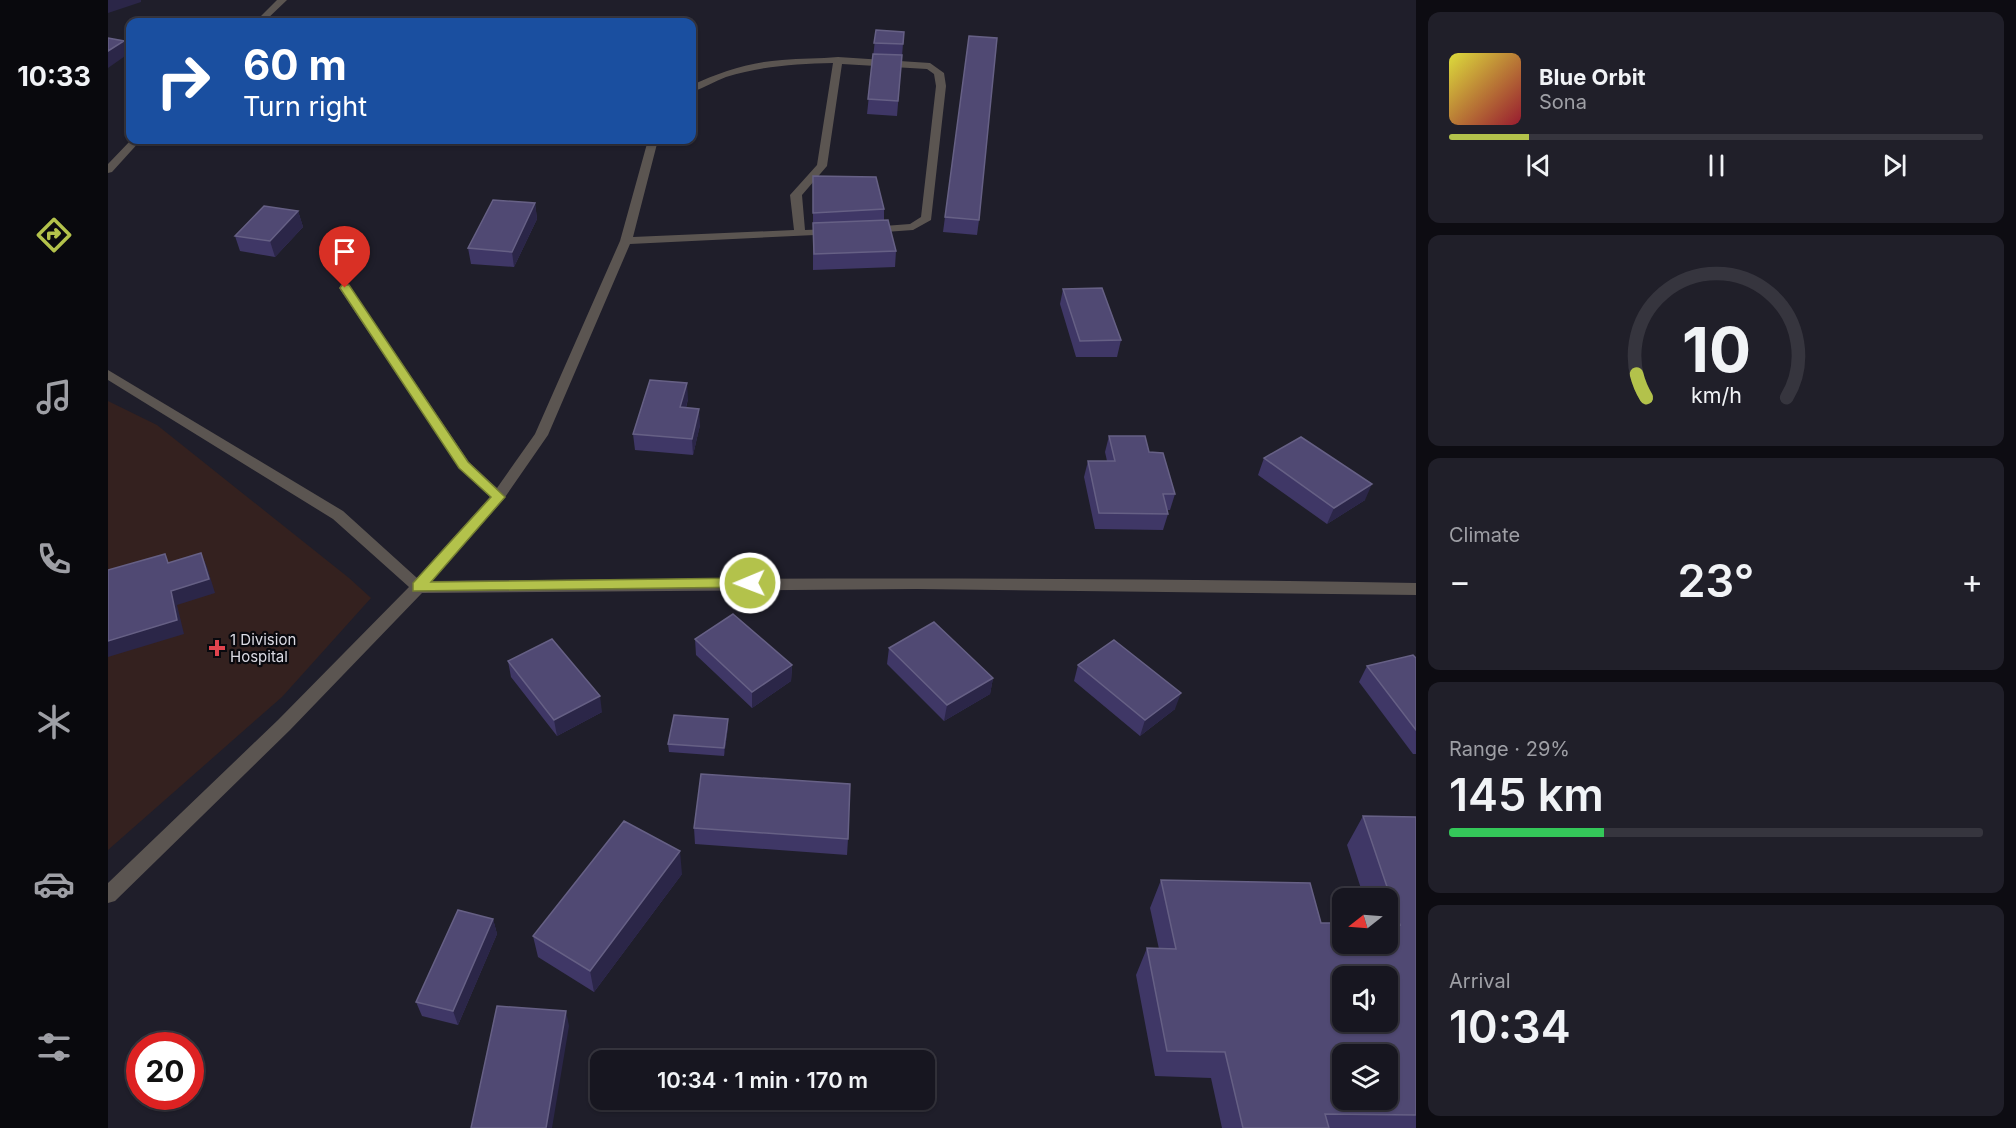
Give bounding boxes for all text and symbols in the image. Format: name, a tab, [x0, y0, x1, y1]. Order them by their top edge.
text: 60 m	[243, 39, 347, 90]
icon: right	[144, 42, 222, 120]
text: 10:33	[17, 60, 91, 93]
text: Blue Orbit	[1539, 64, 1646, 90]
text: Turn right	[243, 90, 367, 123]
text: Sona	[1539, 90, 1587, 114]
icon: previous	[1522, 149, 1555, 182]
icon: pause	[1700, 149, 1733, 182]
icon: next	[1878, 149, 1911, 182]
icon: directions	[33, 214, 75, 256]
pin	[319, 226, 370, 288]
icon: arrive	[328, 235, 361, 268]
text: 10	[1682, 312, 1750, 387]
icon: music	[33, 376, 75, 418]
text: km/h	[1691, 382, 1741, 408]
text: Climate	[1449, 523, 1520, 547]
icon: phone	[33, 538, 75, 580]
position arrow	[718, 551, 782, 615]
text: 23°	[1678, 553, 1754, 608]
text: −	[1449, 561, 1471, 601]
text: +	[1961, 561, 1983, 601]
place label: 1 Division Hospital	[230, 630, 296, 666]
marker: 1 Division Hospital	[208, 639, 226, 657]
icon: climate	[33, 701, 75, 743]
text: Range · 29%	[1449, 737, 1570, 761]
text: 145 km	[1449, 767, 1604, 822]
icon: car	[33, 863, 75, 905]
north arrow	[1332, 888, 1398, 954]
map controls	[1332, 888, 1398, 1110]
button: sound	[1332, 966, 1398, 1032]
text: Arrival	[1449, 969, 1511, 993]
text: 10:34	[1449, 999, 1571, 1054]
icon: filters	[33, 1026, 75, 1068]
speed limit sign: 20	[126, 1032, 204, 1110]
button: layers	[1332, 1044, 1398, 1110]
text: 10:34 · 1 min · 170 m	[657, 1067, 868, 1093]

